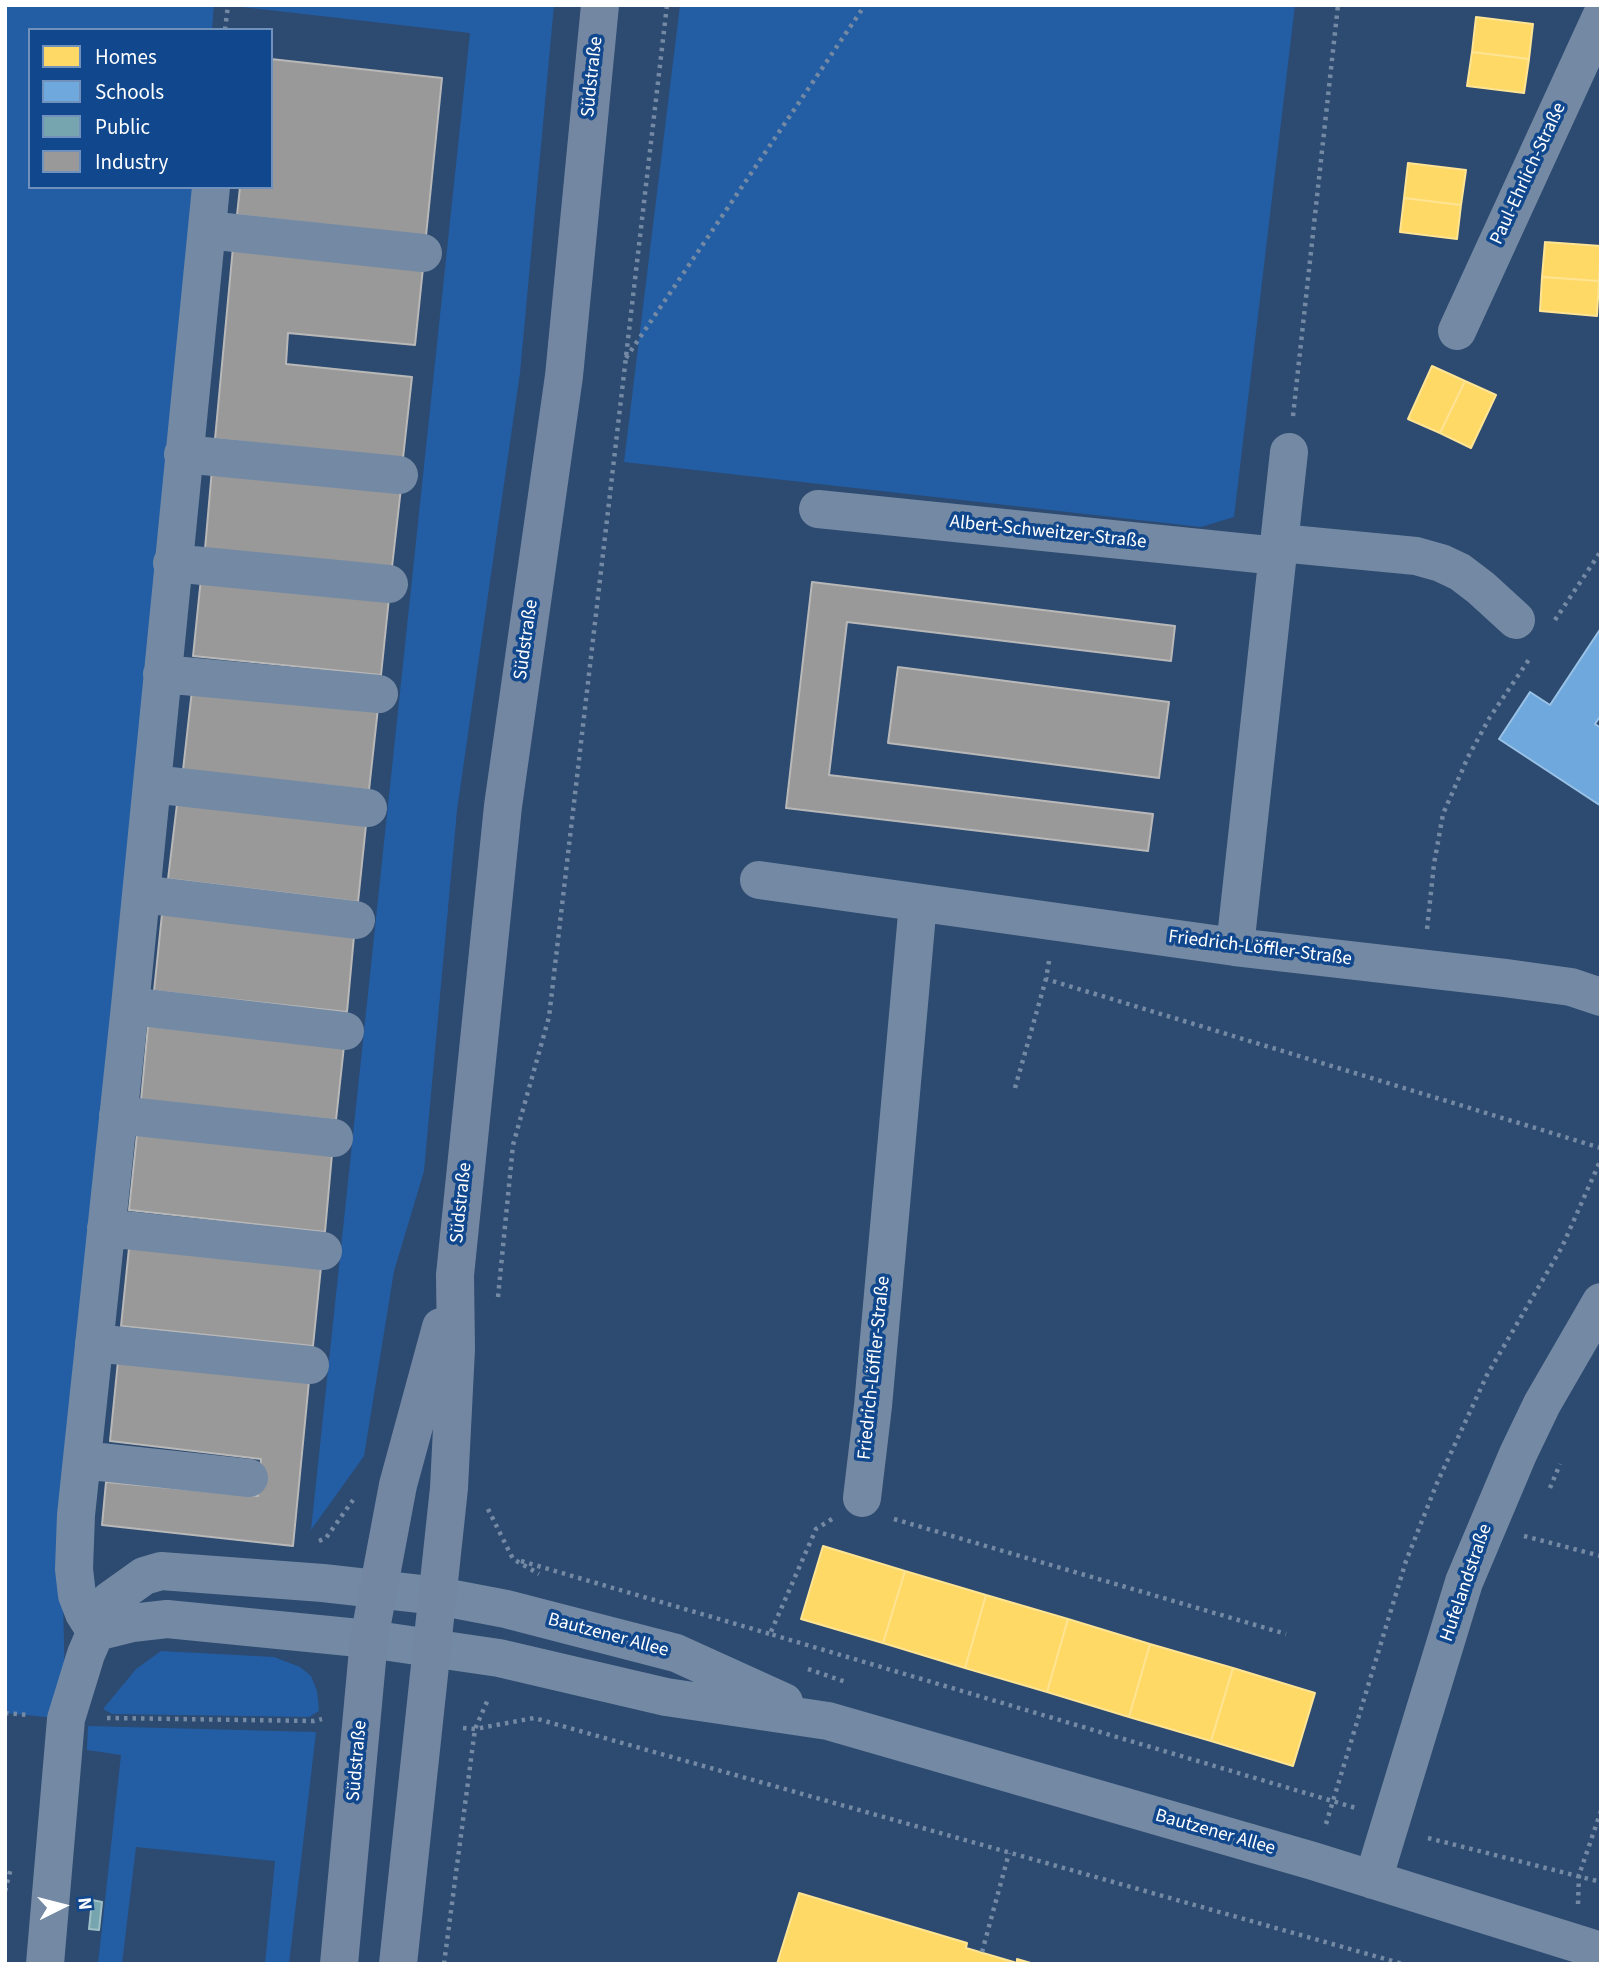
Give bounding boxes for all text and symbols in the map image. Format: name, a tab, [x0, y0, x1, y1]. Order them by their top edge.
legend	[28, 28, 273, 189]
street label: Südstraße	[577, 35, 609, 119]
text: Homes	[95, 42, 157, 72]
text: Schools	[95, 77, 164, 107]
street label: Paul-Ehrlich-Straße	[1486, 99, 1572, 249]
text: Public	[95, 112, 150, 142]
text: Industry	[95, 147, 168, 177]
street label: Albert-Schweitzer-Straße	[949, 511, 1147, 555]
street label: Südstraße	[510, 598, 544, 682]
street label: Friedrich-Löffler-Straße	[1167, 926, 1353, 972]
street label: Südstraße	[446, 1161, 478, 1245]
street label: Friedrich-Löffler-Straße	[854, 1275, 896, 1461]
street label: Hufelandstraße	[1436, 1521, 1498, 1645]
street label: Bautzener Allee	[545, 1609, 671, 1663]
street label: Südstraße	[343, 1720, 373, 1802]
street label: Bautzener Allee	[1152, 1805, 1278, 1861]
north arrow	[28, 1871, 98, 1941]
text: N	[70, 1896, 98, 1911]

